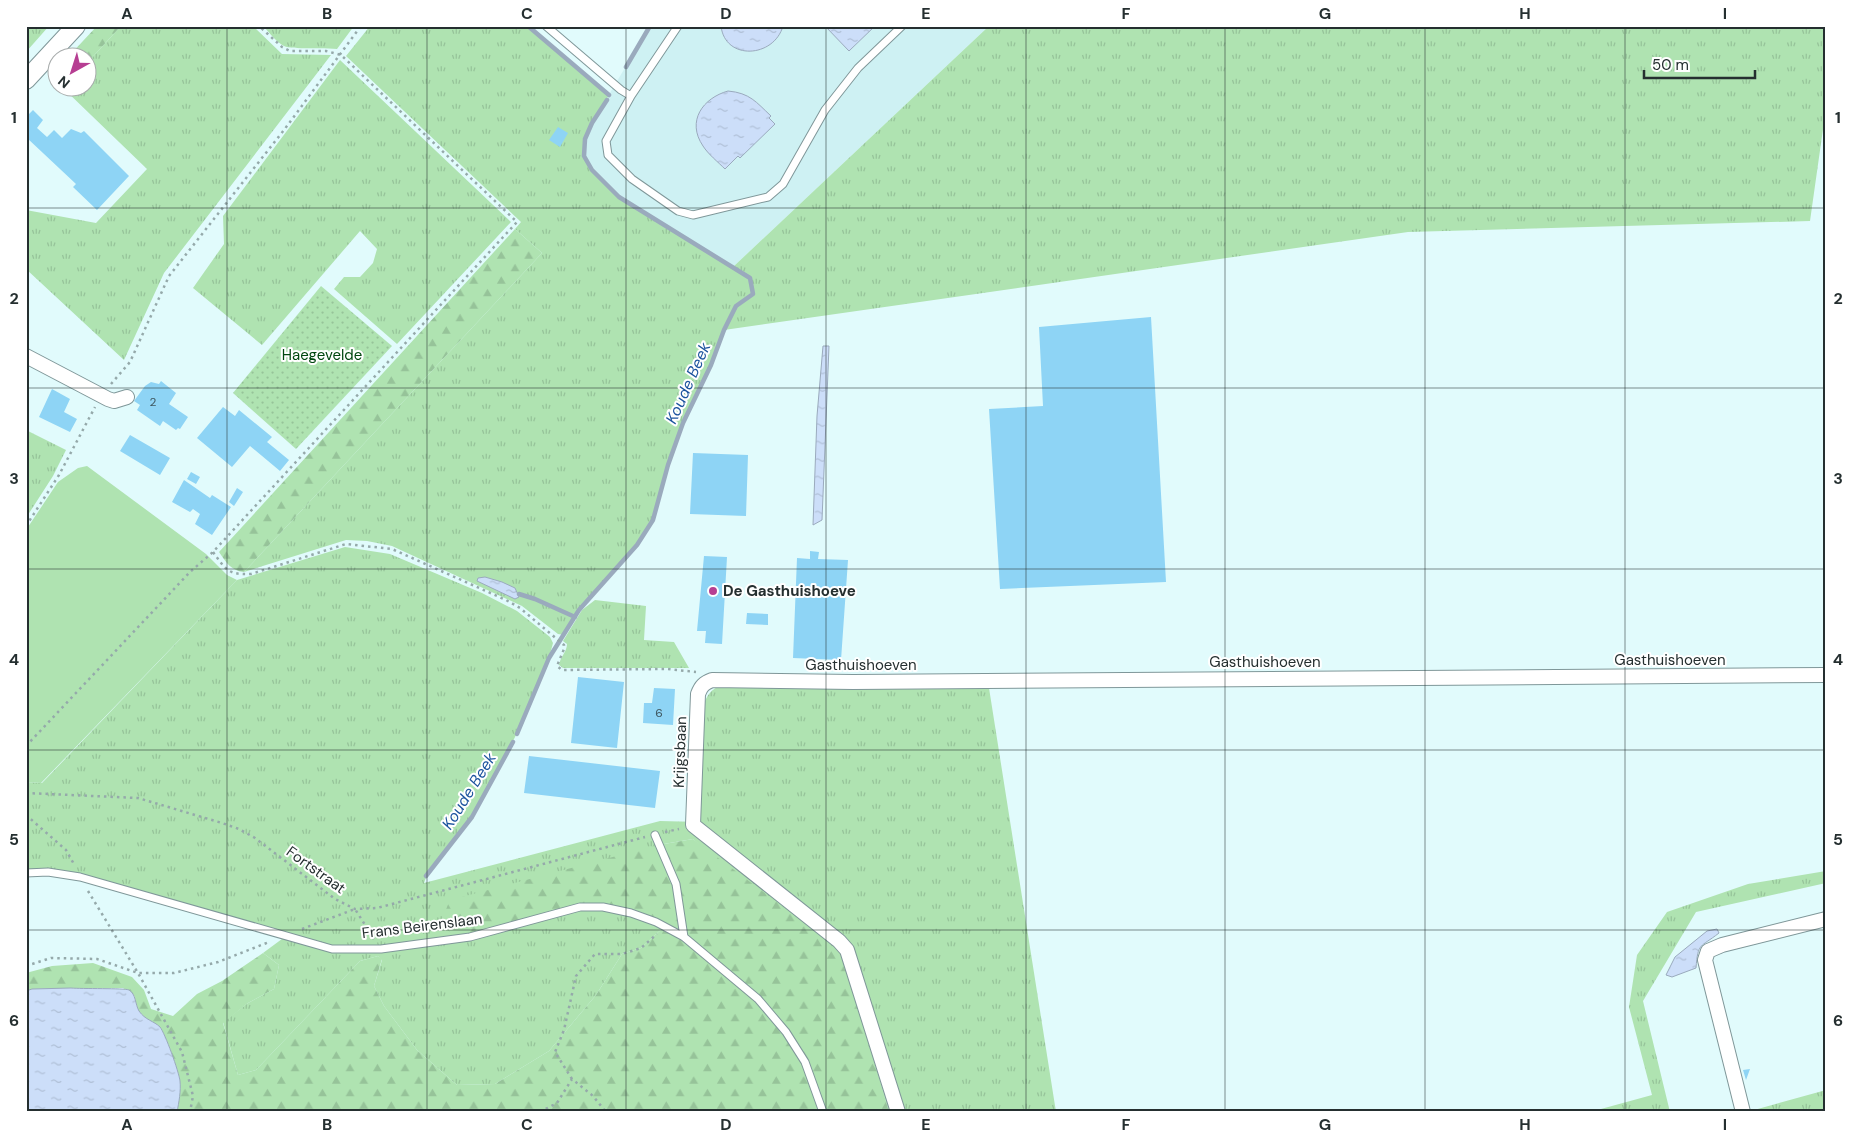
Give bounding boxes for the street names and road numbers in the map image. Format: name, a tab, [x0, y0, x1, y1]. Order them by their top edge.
street label: Gasthuishoeven	[1614, 650, 1726, 670]
street label: Gasthuishoeven	[1209, 652, 1321, 672]
street label: Gasthuishoeven	[805, 655, 917, 675]
street label: Krijgsbaan	[669, 716, 691, 788]
street label: Fortstraat	[282, 842, 350, 898]
street label: Frans Beirenslaan	[361, 909, 483, 943]

